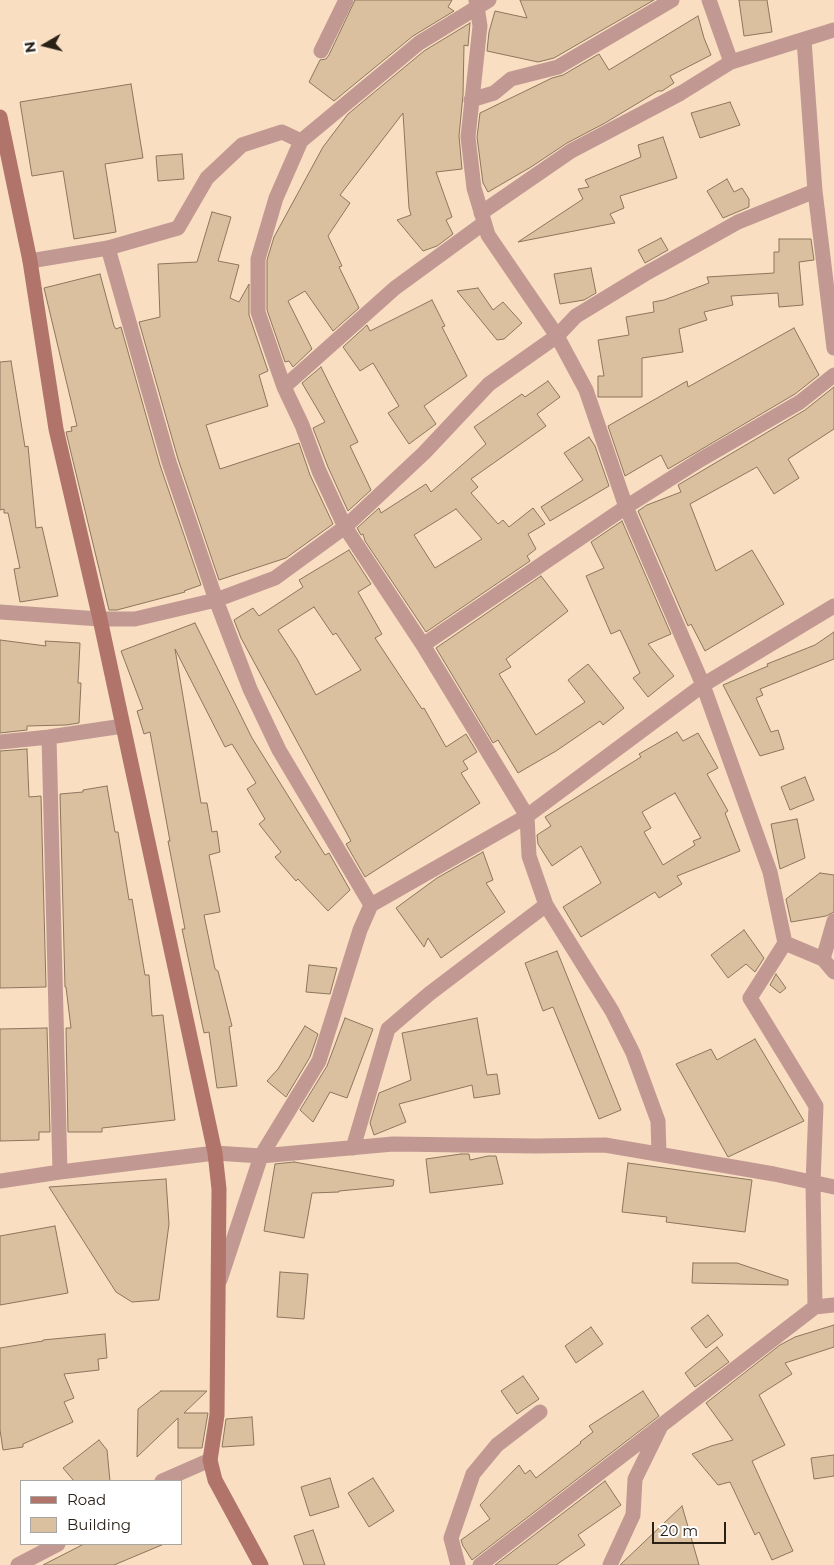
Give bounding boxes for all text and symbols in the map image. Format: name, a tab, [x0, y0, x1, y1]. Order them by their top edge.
north arrow	[20, 20, 70, 70]
text: N	[20, 40, 40, 54]
legend	[20, 1480, 182, 1545]
text: Road	[67, 1490, 106, 1509]
scale bar	[654, 1512, 728, 1544]
text: Building	[67, 1515, 131, 1534]
text: 20 m	[660, 1521, 698, 1540]

